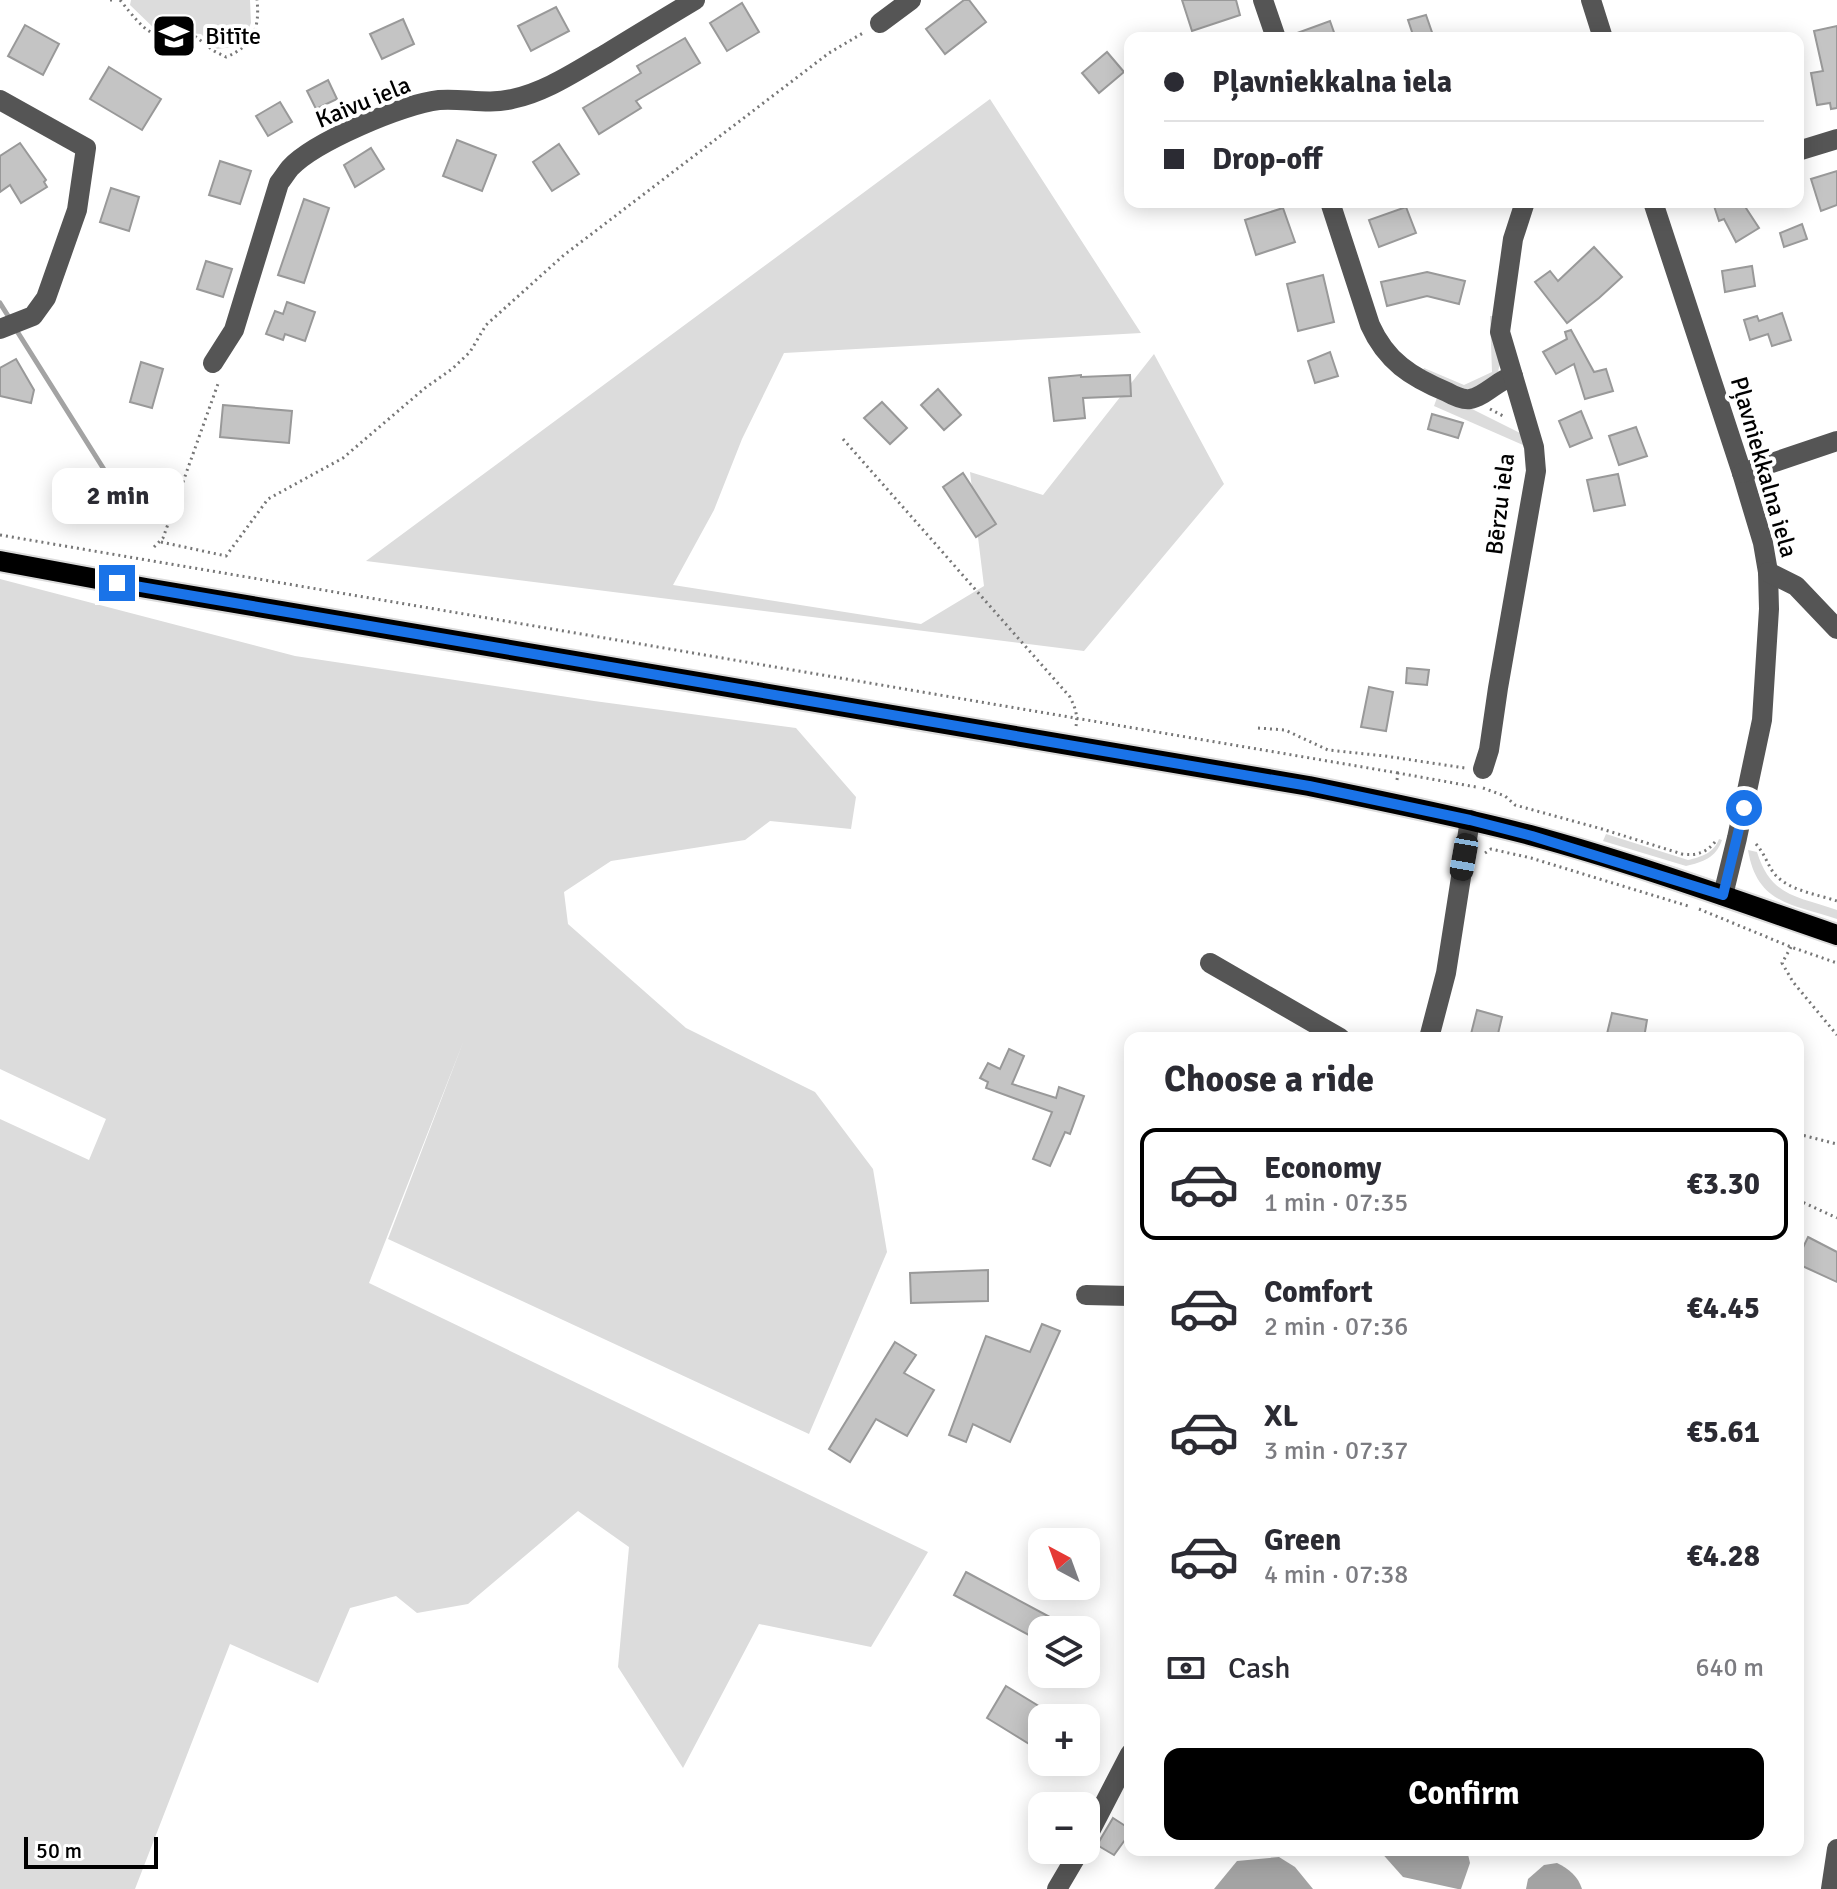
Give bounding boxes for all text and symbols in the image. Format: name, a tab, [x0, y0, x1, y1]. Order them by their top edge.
school or university icon: Bitīte	[150, 12, 198, 60]
place label: Bitīte	[205, 21, 261, 51]
text: Pļavniekkalna iela	[1212, 64, 1452, 101]
street label: Kaivu iela	[311, 69, 415, 135]
text: Drop-off	[1212, 141, 1322, 178]
street label: Pļavniekkalna iela	[1724, 373, 1804, 561]
street label: Bērzu iela	[1479, 451, 1521, 557]
callout: 2 min	[51, 467, 183, 523]
text: 2 min	[87, 480, 149, 512]
route end	[99, 565, 135, 601]
route start	[1726, 790, 1762, 826]
car	[1448, 831, 1480, 883]
text: Choose a ride	[1164, 1057, 1374, 1102]
icon: car	[1168, 1148, 1240, 1220]
text: Economy	[1264, 1150, 1381, 1187]
text: €3.30	[1687, 1166, 1760, 1203]
text: 1 min · 07:35	[1264, 1187, 1408, 1219]
icon: car	[1168, 1272, 1240, 1344]
text: Comfort	[1264, 1274, 1373, 1311]
text: €4.45	[1687, 1290, 1760, 1327]
text: 2 min · 07:36	[1264, 1311, 1408, 1343]
icon: car	[1168, 1396, 1240, 1468]
text: XL	[1264, 1398, 1298, 1435]
text: €5.61	[1687, 1414, 1760, 1451]
text: 3 min · 07:37	[1264, 1435, 1408, 1467]
icon: car	[1168, 1520, 1240, 1592]
text: Green	[1264, 1522, 1341, 1559]
north arrow	[1028, 1528, 1100, 1600]
map controls	[1028, 1528, 1100, 1864]
text: €4.28	[1687, 1538, 1760, 1575]
text: 4 min · 07:38	[1264, 1559, 1408, 1591]
button: layers	[1028, 1616, 1100, 1688]
icon: cash	[1164, 1646, 1208, 1690]
text: Cash	[1228, 1650, 1291, 1687]
text: 640 m	[1695, 1652, 1764, 1684]
button: +	[1028, 1704, 1100, 1776]
button: Confirm	[1164, 1748, 1764, 1840]
button: −	[1028, 1792, 1100, 1864]
scale bar	[24, 1833, 158, 1869]
text: 50 m	[36, 1837, 82, 1864]

